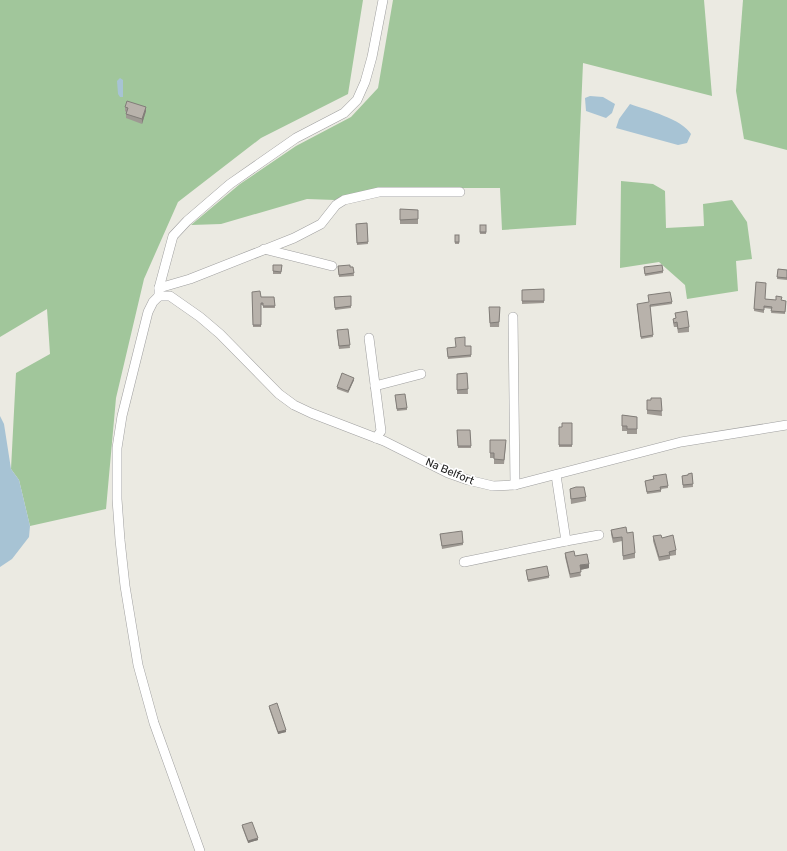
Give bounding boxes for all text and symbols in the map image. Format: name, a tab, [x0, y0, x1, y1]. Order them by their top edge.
street label: Na Belfort	[424, 455, 477, 488]

